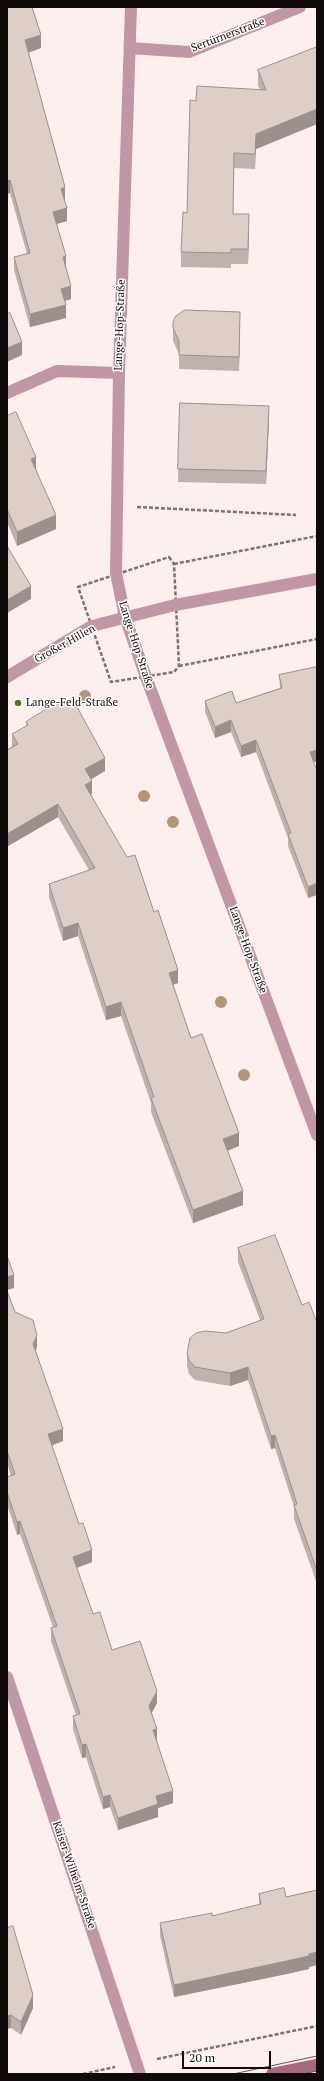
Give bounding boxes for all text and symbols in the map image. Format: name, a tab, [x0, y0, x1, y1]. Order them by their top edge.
street label: Sertürnerstraße	[189, 15, 267, 55]
street label: Lange-Hop-Straße	[112, 279, 128, 371]
street label: Lange-Hop-Straße	[116, 599, 156, 691]
street label: Großer Hillen	[32, 622, 98, 666]
place label: Lange-Feld-Straße	[26, 696, 118, 710]
marker: Lange-Feld-Straße	[13, 698, 23, 708]
street label: Lange-Hop-Straße	[226, 905, 270, 995]
street label: Kaiser-Wilhelm-Straße	[49, 1819, 99, 1931]
scale bar	[184, 2043, 273, 2069]
text: 20 m	[189, 2050, 215, 2065]

